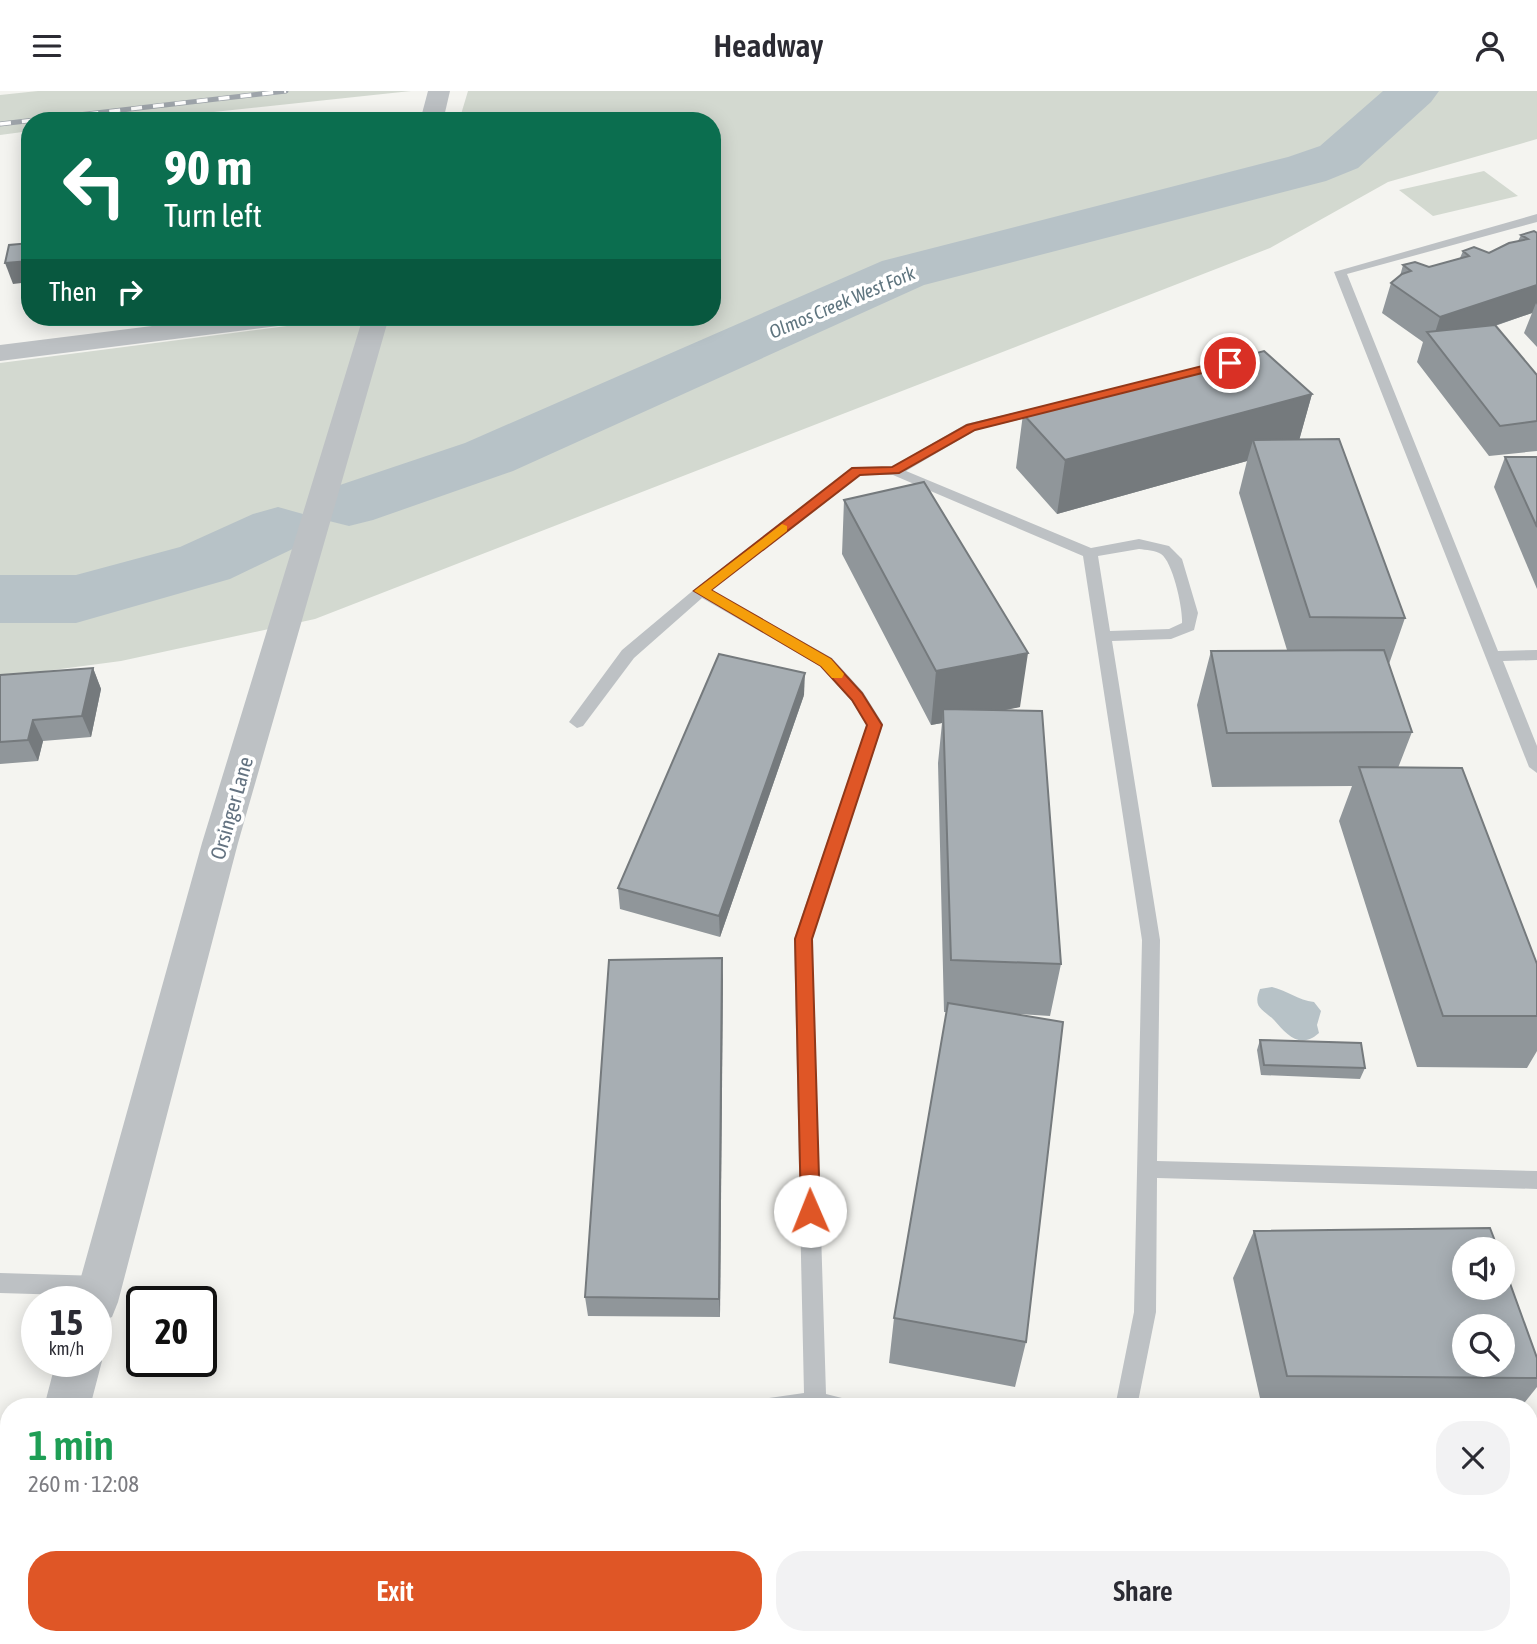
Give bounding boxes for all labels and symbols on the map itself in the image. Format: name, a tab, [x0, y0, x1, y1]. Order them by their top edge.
water label: Olmos Creek West Fork	[766, 261, 919, 343]
pin	[1200, 333, 1260, 393]
street label: Orsinger Lane	[205, 754, 257, 862]
position arrow	[773, 1174, 847, 1248]
speed limit sign: 20	[126, 1286, 217, 1377]

